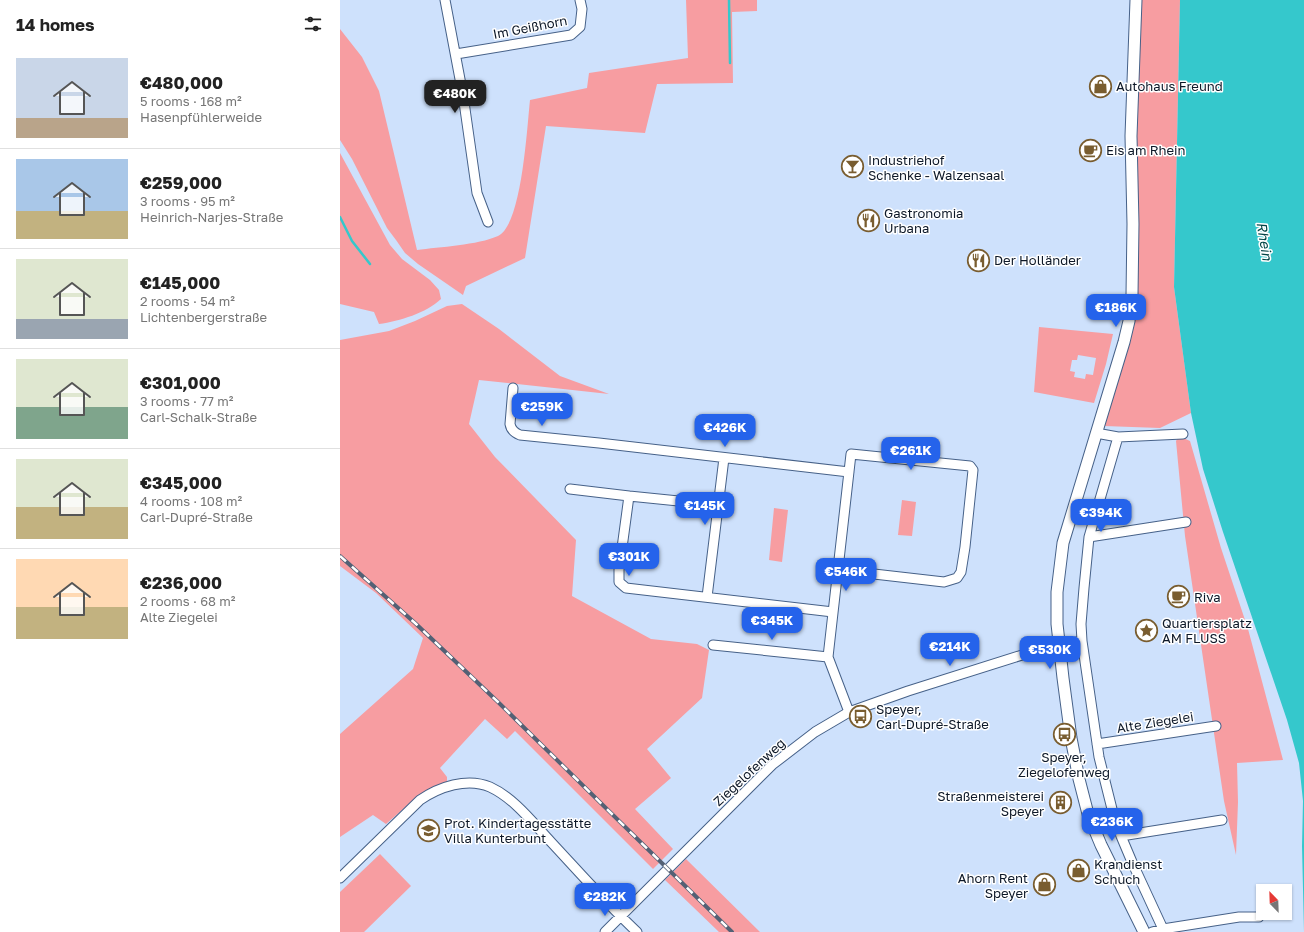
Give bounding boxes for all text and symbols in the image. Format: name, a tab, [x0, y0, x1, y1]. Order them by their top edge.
street label: Im Geißhorn	[491, 12, 569, 42]
icon: filters	[302, 13, 324, 35]
text: 14 homes	[16, 14, 95, 35]
text: €480,000	[140, 72, 223, 93]
shop icon: Autohaus Freund	[1087, 73, 1113, 99]
icon: home	[48, 74, 96, 122]
place label: Autohaus Freund	[1116, 78, 1223, 94]
pin: €480K	[427, 80, 483, 114]
text: €480K	[433, 85, 477, 101]
text: 5 rooms · 168 m²	[140, 93, 242, 109]
text: Hasenpfühlerweide	[140, 109, 262, 125]
cafe icon: Eis am Rhein	[1077, 137, 1103, 163]
place label: Eis am Rhein	[1106, 142, 1186, 158]
place label: Industriehof Schenke - Walzensaal	[868, 152, 1005, 183]
bar icon: Industriehof Schenke - Walzensaal	[840, 154, 866, 180]
text: €259,000	[140, 172, 222, 193]
icon: home	[48, 175, 96, 223]
text: 3 rooms · 95 m²	[140, 193, 235, 209]
place label: Gastronomia Urbana	[884, 205, 963, 236]
restaurant icon: Gastronomia Urbana	[856, 207, 882, 233]
text: Heinrich-Narjes-Straße	[140, 209, 283, 225]
water label: Rhein	[1254, 221, 1277, 263]
restaurant icon: Der Holländer	[965, 247, 991, 273]
place label: Der Holländer	[994, 252, 1081, 268]
text: €145,000	[140, 272, 220, 293]
icon: home	[48, 275, 96, 323]
text: 2 rooms · 54 m²	[140, 293, 235, 309]
pin: €186K	[1088, 294, 1144, 328]
text: €186K	[1095, 299, 1137, 315]
text: Lichtenbergerstraße	[140, 309, 267, 325]
text: €301,000	[140, 372, 221, 393]
icon: home	[48, 375, 96, 423]
text: 3 rooms · 77 m²	[140, 393, 233, 409]
pin: €259K	[514, 393, 570, 427]
text: €259K	[521, 398, 563, 414]
text: Carl-Schalk-Straße	[140, 409, 257, 425]
pin: €426K	[697, 414, 753, 448]
text: €426K	[704, 419, 746, 435]
pin: €261K	[883, 437, 939, 471]
text: €261K	[890, 442, 932, 458]
text: €345,000	[140, 472, 222, 493]
icon: home	[48, 475, 96, 523]
pin: €145K	[677, 492, 733, 526]
text: 4 rooms · 108 m²	[140, 493, 242, 509]
text: €145K	[684, 497, 726, 513]
pin: €394K	[1073, 499, 1129, 533]
text: €394K	[1080, 504, 1122, 520]
text: Carl-Dupré-Straße	[140, 509, 253, 525]
pin: €301K	[601, 543, 657, 577]
text: €301K	[608, 548, 650, 564]
pin: €546K	[818, 558, 874, 592]
text: €546K	[825, 563, 867, 579]
text: €236,000	[140, 572, 222, 593]
icon: home	[48, 575, 96, 623]
cafe icon: Riva	[1165, 584, 1191, 610]
place label: Riva	[1194, 589, 1221, 605]
text: 2 rooms · 68 m²	[140, 593, 235, 609]
pin: €345K	[744, 607, 800, 641]
text: Alte Ziegelei	[140, 609, 218, 625]
text: €345K	[751, 612, 793, 628]
place label: Quartiersplatz AM FLUSS	[1162, 615, 1252, 646]
place icon: Quartiersplatz AM FLUSS	[1133, 617, 1159, 643]
pin: €214K	[922, 633, 978, 667]
pin: €530K	[1022, 636, 1078, 670]
text: €214K	[929, 638, 971, 654]
text: €530K	[1029, 641, 1071, 657]
place label: Speyer, Carl-Dupré-Straße	[876, 701, 989, 732]
bus stop icon: Speyer, Carl-Dupré-Straße	[847, 703, 873, 729]
street label: Alte Ziegelei	[1115, 708, 1195, 736]
bus stop icon: Speyer, Ziegelofenweg	[1051, 722, 1077, 748]
street label: Ziegelofenweg	[710, 735, 788, 809]
place label: Speyer, Ziegelofenweg	[1018, 749, 1110, 780]
place label: Straßenmeisterei Speyer	[937, 788, 1044, 819]
building icon: Straßenmeisterei Speyer	[1047, 790, 1073, 816]
pin: €236K	[1084, 808, 1140, 842]
text: €236K	[1091, 813, 1133, 829]
place label: Prot. Kindertagesstätte Villa Kunterbunt	[444, 815, 591, 846]
school or university icon: Prot. Kindertagesstätte Villa Kunterbunt	[416, 817, 442, 843]
place label: Krandienst Schuch	[1094, 856, 1162, 887]
shop icon: Krandienst Schuch	[1065, 858, 1091, 884]
place label: Ahorn Rent Speyer	[958, 870, 1028, 901]
shop icon: Ahorn Rent Speyer	[1031, 872, 1057, 898]
pin: €282K	[577, 883, 633, 917]
north arrow	[1256, 884, 1292, 920]
map controls	[1256, 884, 1292, 920]
text: €282K	[584, 888, 626, 904]

